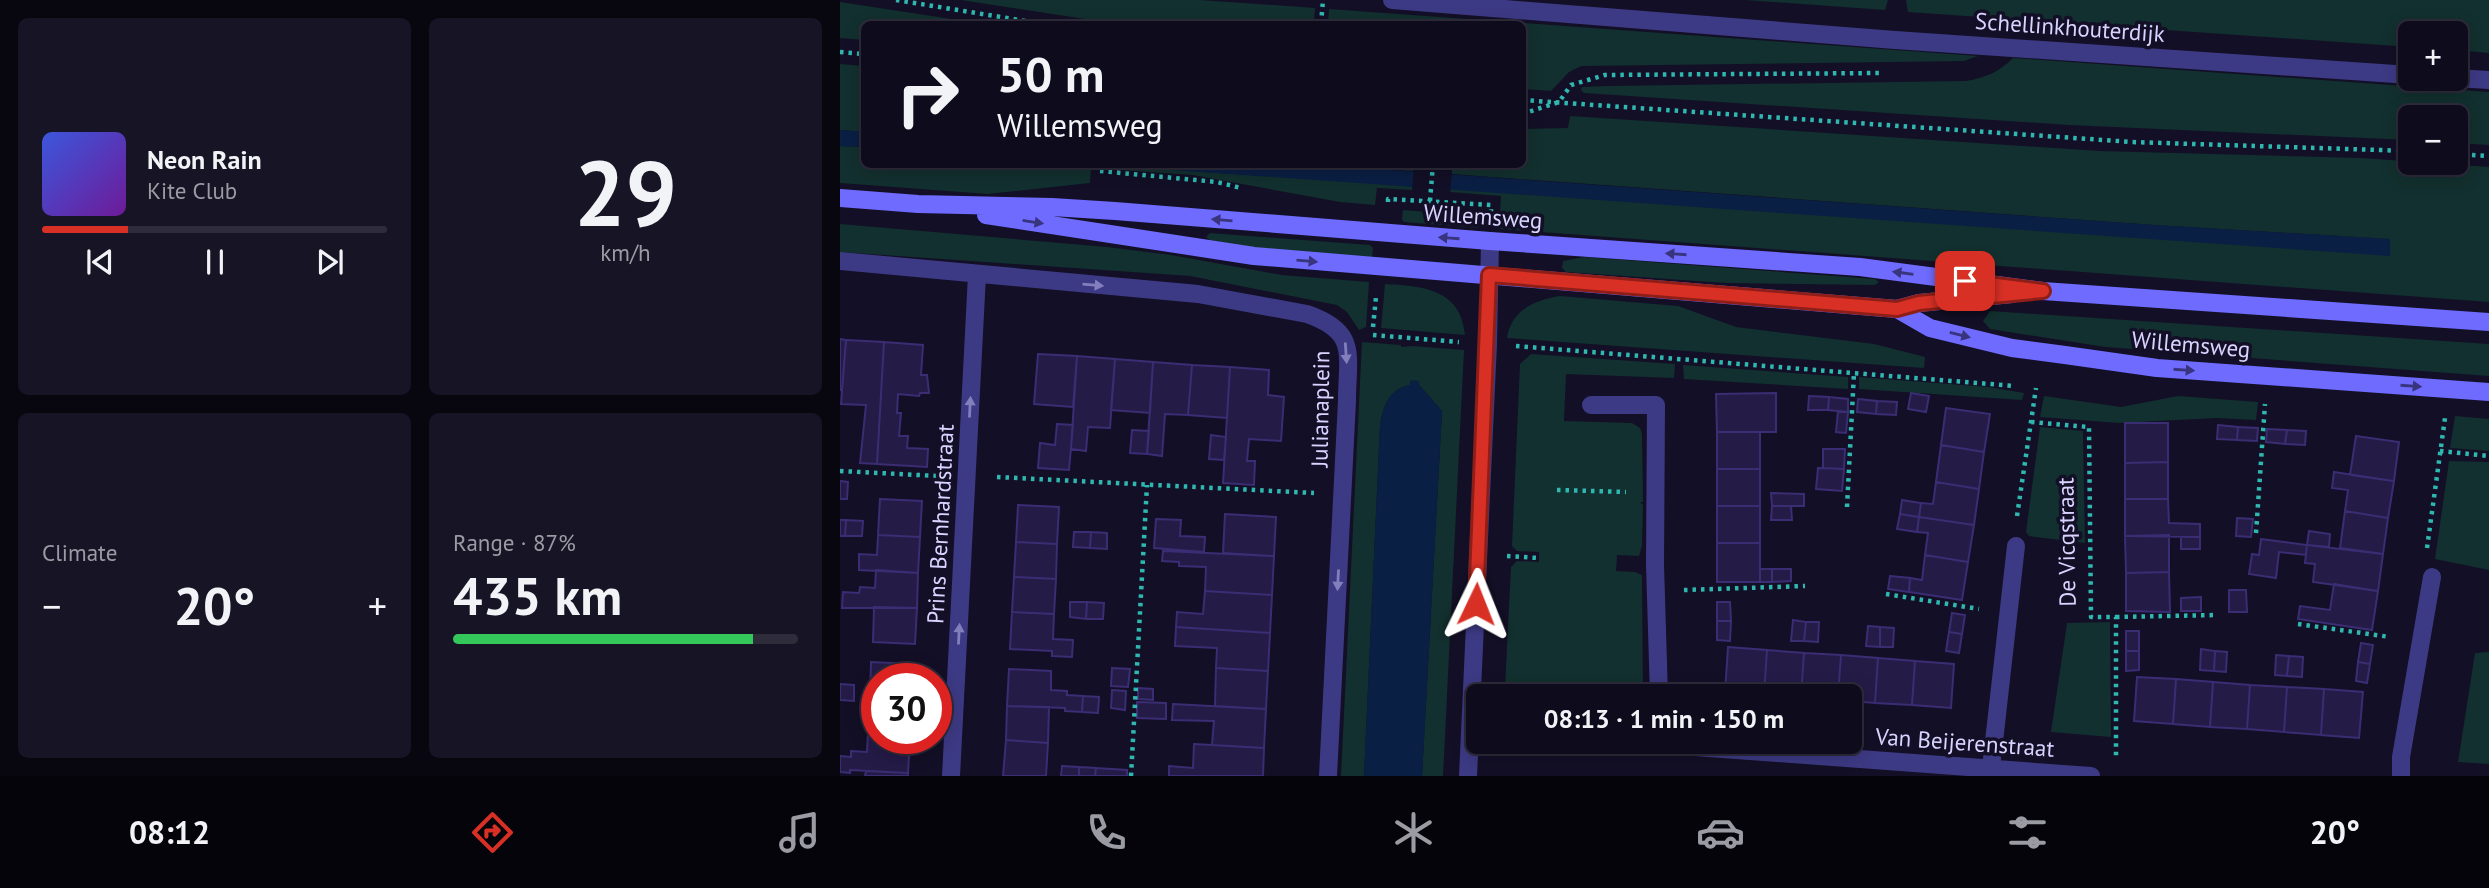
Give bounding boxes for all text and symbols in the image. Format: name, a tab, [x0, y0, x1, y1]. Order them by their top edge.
street label: Schellinkhouterdijk	[1974, 6, 2166, 48]
map controls	[2398, 21, 2468, 175]
button: +	[2398, 21, 2468, 91]
text: 50 m	[997, 42, 1104, 106]
icon: right	[882, 49, 973, 140]
text: Willemsweg	[997, 104, 1163, 146]
button: −	[2398, 105, 2468, 175]
text: 29	[574, 133, 677, 251]
text: Neon Rain	[147, 143, 262, 176]
text: Kite Club	[147, 176, 237, 205]
street label: Willemsweg	[1423, 197, 1543, 235]
one-way arrow	[1211, 214, 1233, 225]
one-way arrow	[1023, 217, 1045, 228]
one-way arrow	[1438, 232, 1460, 243]
text: km/h	[600, 238, 651, 267]
icon: previous	[81, 243, 119, 281]
icon: pause	[196, 243, 234, 281]
icon: next	[311, 243, 349, 281]
one-way arrow	[1665, 248, 1687, 259]
pin	[1935, 251, 1995, 311]
one-way arrow	[1296, 256, 1318, 267]
icon: arrive	[1946, 262, 1984, 300]
one-way arrow	[1891, 267, 1913, 278]
one-way arrow	[1083, 280, 1105, 291]
street label: Willemsweg	[2130, 324, 2252, 364]
one-way arrow	[1949, 330, 1971, 341]
one-way arrow	[1341, 342, 1352, 364]
street label: Julianaplein	[1304, 350, 1336, 469]
one-way arrow	[2173, 365, 2195, 376]
one-way arrow	[2400, 381, 2422, 392]
one-way arrow	[965, 396, 976, 418]
street label: Prins Bernhardstraat	[920, 423, 960, 625]
street label: De Vicqstraat	[2050, 477, 2082, 607]
text: Range · 87%	[453, 528, 576, 557]
text: Climate	[42, 538, 117, 567]
text: 435 km	[453, 562, 622, 629]
position arrow	[1439, 567, 1513, 641]
one-way arrow	[1333, 569, 1344, 591]
text: 20°	[174, 572, 255, 639]
text: −	[42, 581, 61, 630]
text: +	[368, 581, 387, 630]
one-way arrow	[953, 623, 964, 645]
speed limit sign: 30	[861, 663, 952, 754]
text: 08:13 · 1 min · 150 m	[1544, 702, 1784, 735]
street label: Van Beijerenstraat	[1874, 721, 2056, 763]
icon: directions	[468, 808, 517, 857]
icon: music	[775, 808, 824, 857]
icon: phone	[1082, 808, 1131, 857]
icon: climate	[1389, 808, 1438, 857]
icon: car	[1696, 808, 1745, 857]
icon: filters	[2003, 808, 2052, 857]
text: 08:12	[129, 811, 210, 853]
text: 20°	[2310, 811, 2360, 853]

